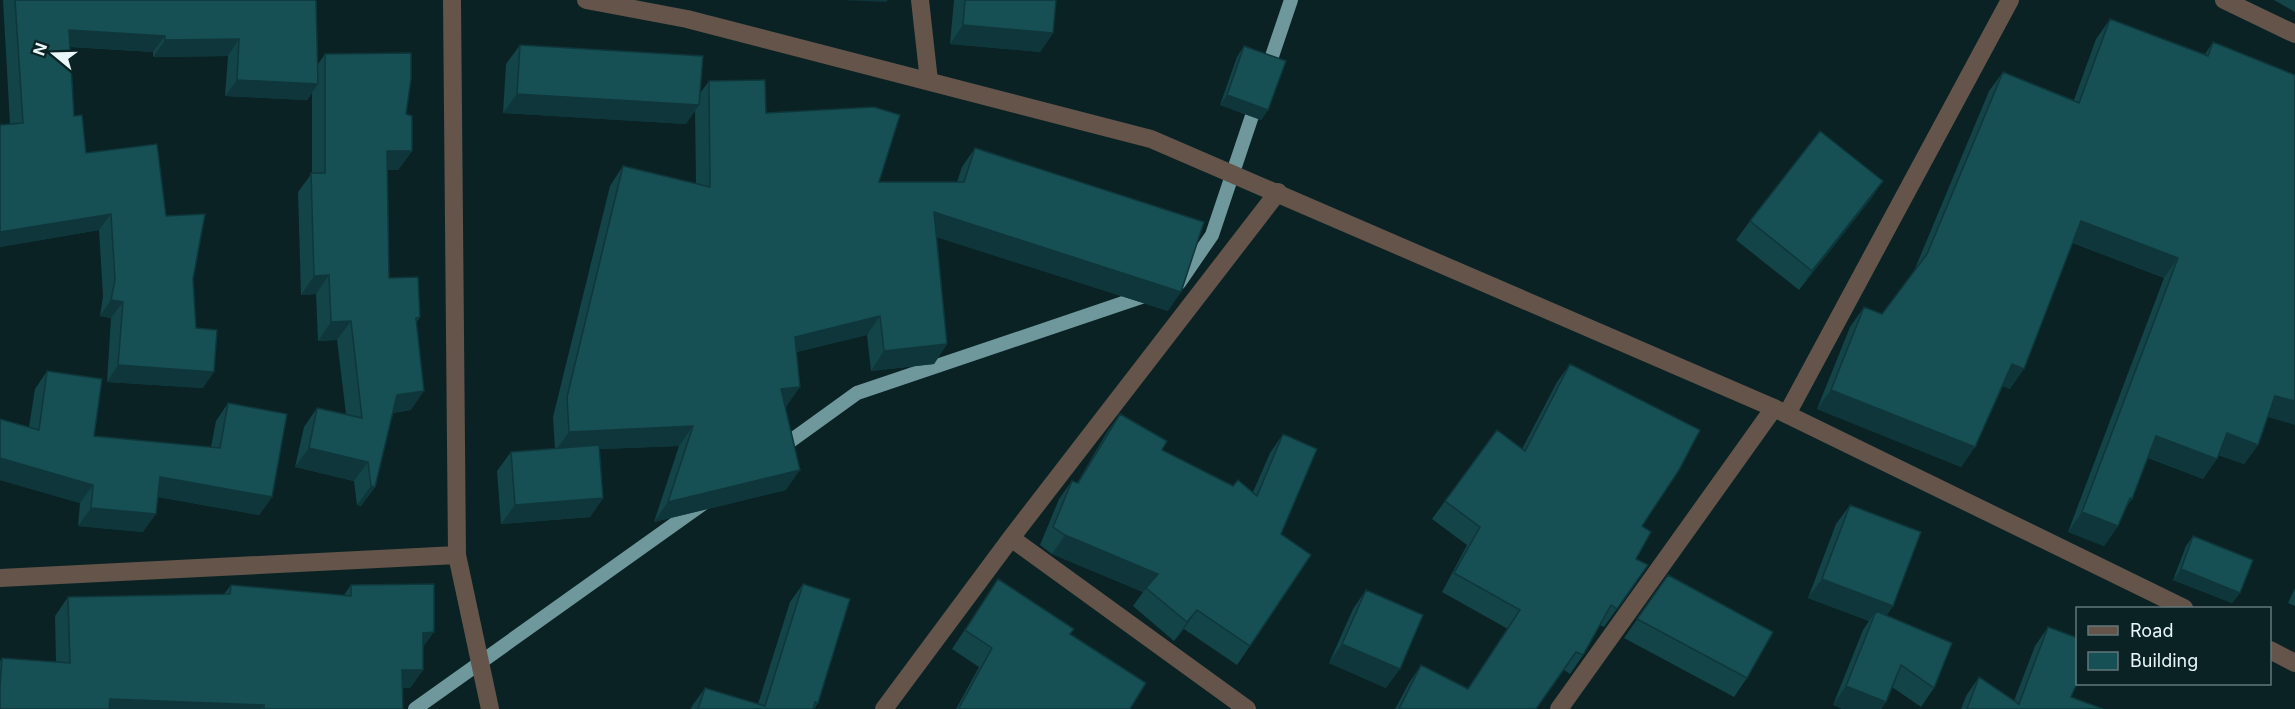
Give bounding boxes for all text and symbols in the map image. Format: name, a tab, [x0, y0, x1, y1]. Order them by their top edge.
north arrow	[24, 24, 84, 84]
text: N	[28, 40, 51, 58]
legend	[2076, 607, 2271, 685]
text: Road	[2130, 620, 2173, 641]
text: Building	[2130, 650, 2198, 671]

